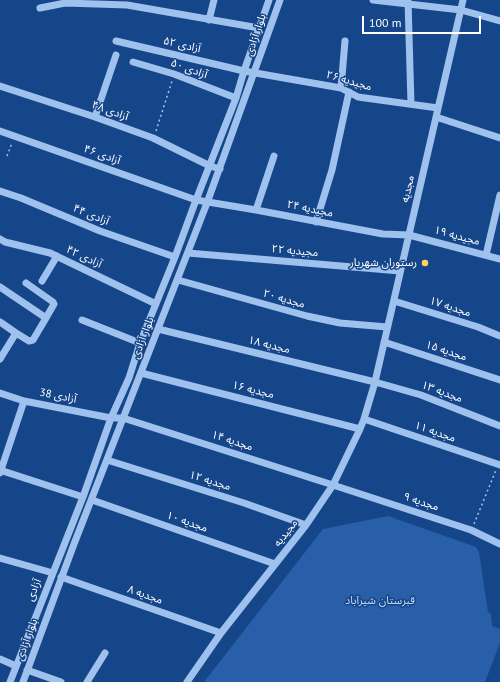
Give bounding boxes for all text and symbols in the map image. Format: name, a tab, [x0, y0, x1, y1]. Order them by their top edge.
scale bar	[364, 8, 483, 34]
street label: بلوار آزادی	[243, 12, 269, 58]
text: 100 m	[369, 15, 402, 30]
street label: آزادی ۵۲	[162, 34, 202, 56]
street label: آزادی ۵۰	[169, 56, 209, 82]
street label: مجیدیه ۲۶	[325, 68, 373, 94]
street label: آزادی ۴۸	[90, 98, 130, 124]
street label: آزادی ۴۶	[82, 142, 122, 168]
street label: مجدیه	[399, 174, 417, 204]
street label: مجیدیه ۲۴	[286, 198, 334, 220]
street label: آزادی ۴۴	[71, 202, 111, 228]
street label: مجیدیه ۱۹	[433, 224, 481, 248]
street label: مجیدیه ۲۲	[271, 242, 319, 260]
street label: آزادی ۴۲	[64, 243, 104, 271]
place label: رستوران شهریار	[350, 256, 417, 270]
marker: رستوران شهریار	[420, 258, 430, 268]
street label: مجدیه ۲۰	[262, 287, 306, 311]
street label: مجدیه ۱۷	[428, 294, 472, 320]
street label: بلوار آزادی	[129, 315, 157, 361]
street label: مجدیه ۱۸	[247, 333, 291, 357]
street label: مجدیه ۱۵	[424, 338, 468, 364]
street label: مجدیه ۱۶	[231, 378, 275, 402]
street label: مجدیه ۱۳	[420, 378, 464, 406]
street label: آزادی 38	[38, 386, 78, 406]
street label: مجدیه ۱۱	[413, 419, 457, 445]
street label: مجدیه ۱۴	[210, 428, 254, 454]
street label: مجدیه ۱۲	[188, 468, 232, 494]
street label: مجدیه ۹	[402, 490, 440, 514]
street label: مجدیه ۱۰	[165, 509, 209, 535]
street label: مجیدیه	[271, 517, 301, 549]
street label: آزادی	[24, 577, 44, 603]
street label: مجدیه ۸	[126, 583, 164, 607]
park label: قبرستان شیرآباد	[345, 594, 415, 608]
street label: بلوار آزادی	[13, 617, 41, 663]

